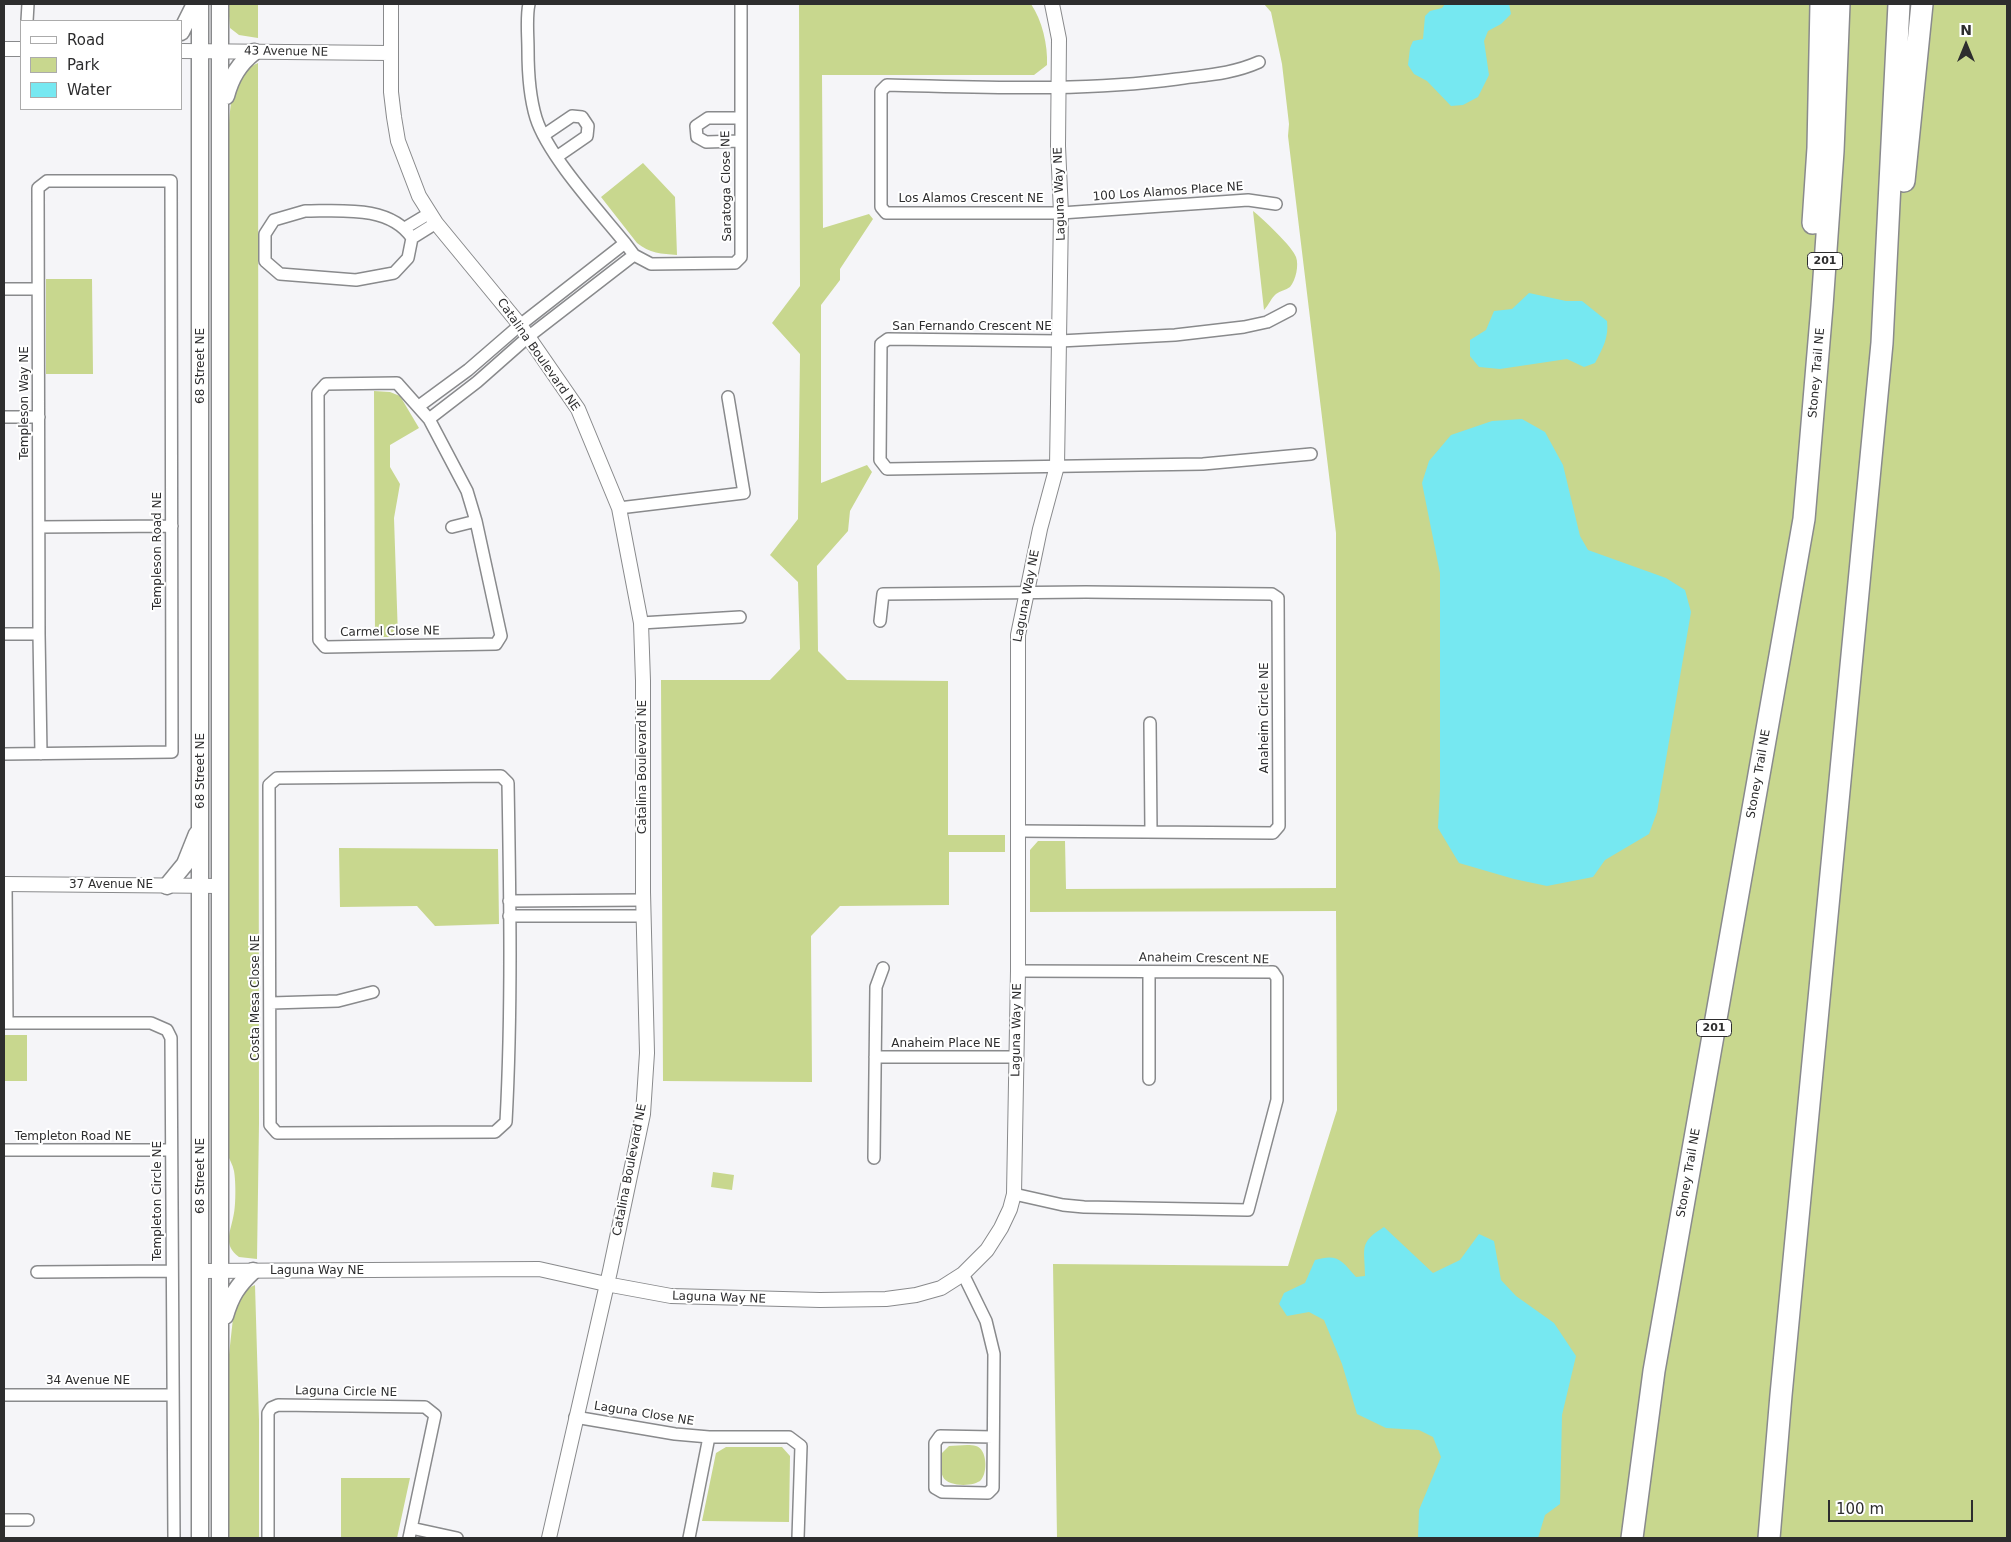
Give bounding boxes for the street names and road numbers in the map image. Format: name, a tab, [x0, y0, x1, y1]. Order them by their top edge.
street label: 43 Avenue NE	[244, 44, 328, 60]
street label: Saratoga Close NE	[719, 130, 735, 242]
street label: Laguna Way NE	[1051, 147, 1069, 241]
street label: 100 Los Alamos Place NE	[1092, 180, 1244, 204]
street label: Los Alamos Crescent NE	[898, 192, 1044, 206]
road number: 201	[1808, 252, 1842, 270]
street label: Catalina Boulevard NE	[494, 296, 582, 414]
street label: San Fernando Crescent NE	[892, 320, 1052, 334]
street label: Stoney Trail NE	[1806, 327, 1828, 419]
street label: 68 Street NE	[194, 328, 208, 404]
street label: Templeson Way NE	[18, 346, 32, 460]
street label: Templeson Road NE	[151, 492, 165, 610]
street label: Laguna Way NE	[1011, 549, 1043, 643]
street label: Carmel Close NE	[340, 624, 440, 640]
street label: Anaheim Circle NE	[1258, 662, 1272, 774]
street label: Catalina Boulevard NE	[636, 700, 650, 834]
street label: Stoney Trail NE	[1744, 728, 1774, 820]
street label: 68 Street NE	[194, 733, 208, 809]
street label: 37 Avenue NE	[69, 878, 153, 892]
street label: Costa Mesa Close NE	[249, 935, 263, 1061]
street label: Anaheim Crescent NE	[1139, 951, 1269, 967]
street label: Laguna Way NE	[1009, 983, 1025, 1077]
road number: 201	[1696, 1020, 1732, 1036]
street label: Anaheim Place NE	[891, 1037, 1001, 1051]
street label: Catalina Boulevard NE	[610, 1103, 650, 1237]
street label: Stoney Trail NE	[1674, 1127, 1704, 1219]
street label: Templeton Road NE	[15, 1130, 131, 1144]
street label: 68 Street NE	[194, 1138, 208, 1214]
street label: Templeton Circle NE	[151, 1141, 165, 1261]
street label: Laguna Way NE	[270, 1264, 364, 1278]
street label: Laguna Way NE	[672, 1289, 766, 1307]
street label: 34 Avenue NE	[46, 1374, 130, 1388]
street label: Laguna Circle NE	[295, 1384, 397, 1400]
street label: Laguna Close NE	[593, 1399, 695, 1429]

